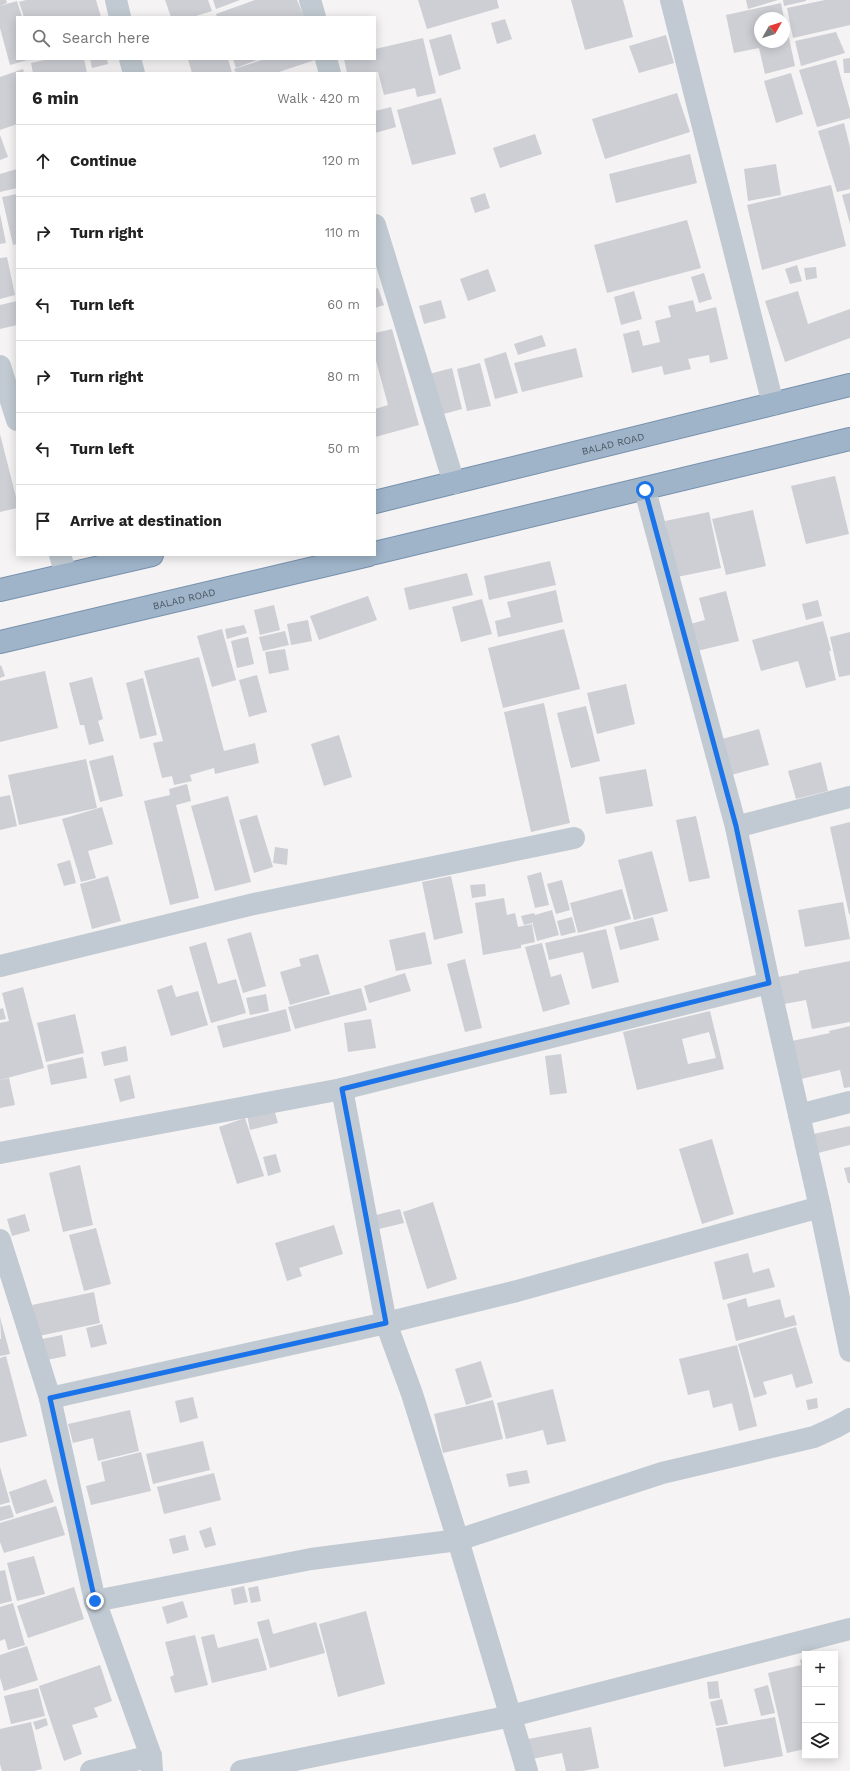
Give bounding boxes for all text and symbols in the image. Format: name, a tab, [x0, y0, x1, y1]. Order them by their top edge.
north arrow	[754, 12, 790, 48]
search box	[16, 16, 376, 60]
icon: search	[30, 27, 52, 49]
text: Search here	[62, 29, 150, 47]
text: 6 min	[32, 88, 79, 108]
text: Walk · 420 m	[277, 91, 360, 106]
icon: ahead	[32, 150, 54, 172]
text: Continue	[70, 152, 137, 170]
text: 120 m	[322, 153, 360, 168]
icon: right	[32, 222, 54, 244]
text: Turn right	[70, 224, 143, 242]
text: 110 m	[325, 225, 360, 240]
icon: left	[32, 294, 54, 316]
text: Turn left	[70, 296, 134, 314]
text: 60 m	[327, 297, 360, 312]
icon: right	[32, 366, 54, 388]
text: Turn right	[70, 368, 143, 386]
text: 80 m	[327, 369, 360, 384]
street label: BALAD ROAD	[581, 430, 645, 456]
icon: left	[32, 438, 54, 460]
text: Turn left	[70, 440, 134, 458]
text: 50 m	[328, 441, 360, 456]
route start	[636, 481, 654, 499]
icon: arrive	[32, 510, 54, 532]
text: Arrive at destination	[70, 512, 222, 530]
street label: BALAD ROAD	[152, 586, 216, 611]
route end	[86, 1592, 104, 1610]
map controls	[802, 1651, 838, 1759]
button: +	[802, 1651, 838, 1687]
button: −	[802, 1687, 838, 1723]
button: layers	[802, 1723, 838, 1759]

